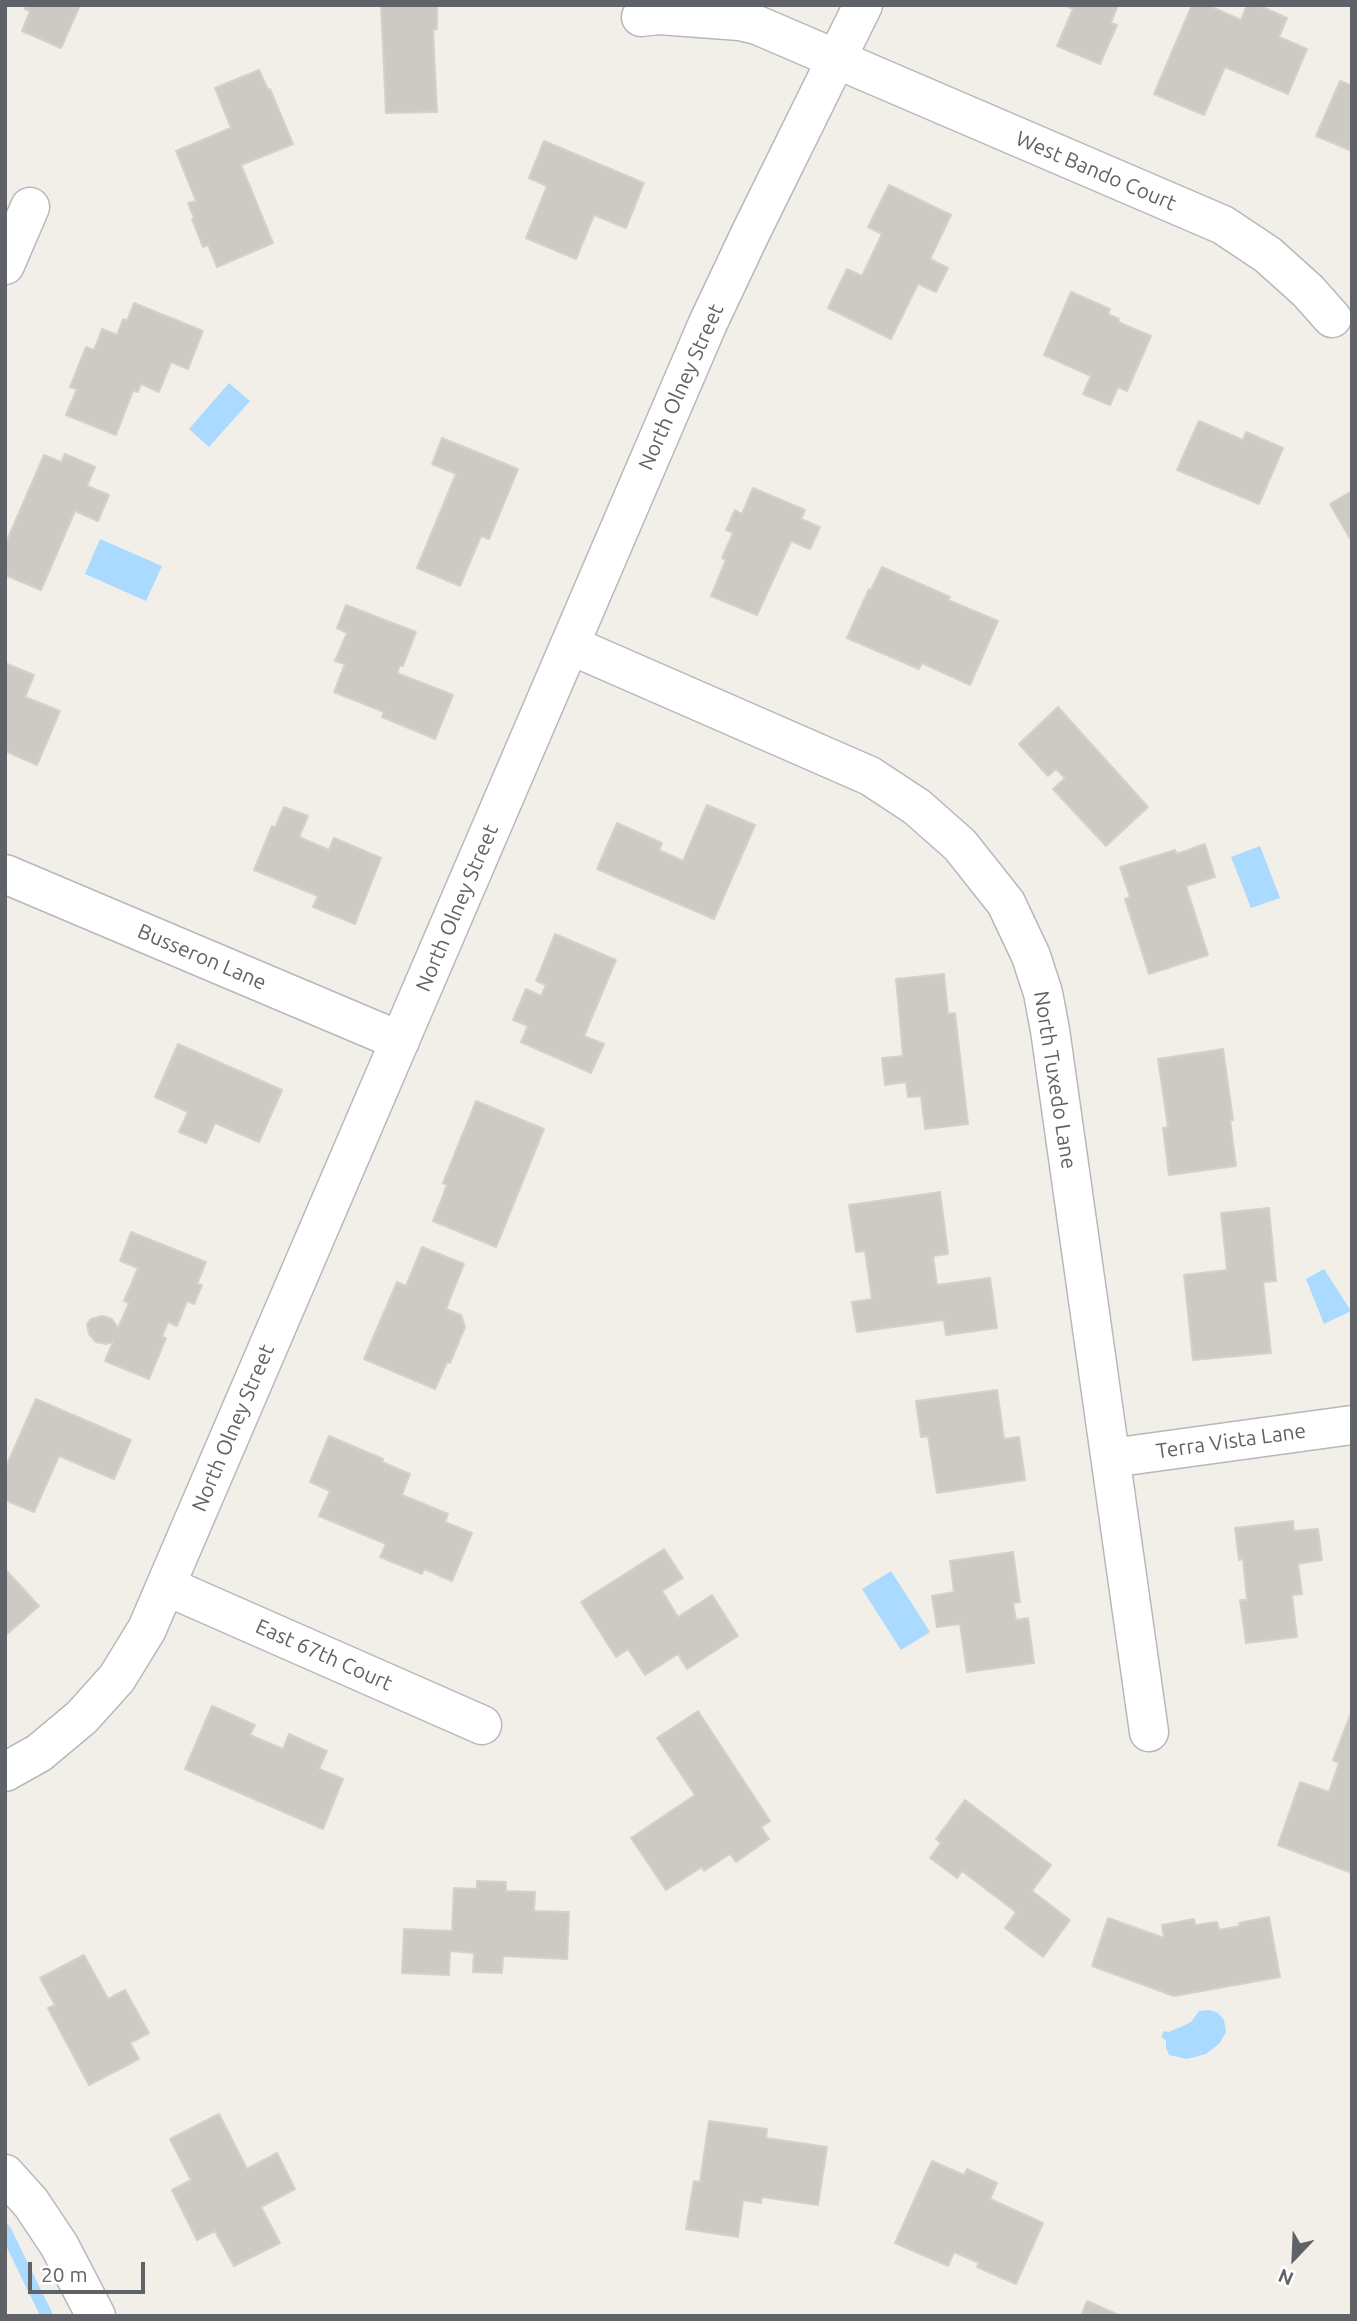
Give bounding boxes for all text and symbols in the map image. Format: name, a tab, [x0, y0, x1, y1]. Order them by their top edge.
street label: West Bando Court	[1012, 126, 1180, 216]
street label: North Olney Street	[633, 300, 729, 474]
street label: North Olney Street	[410, 821, 504, 995]
street label: Busseron Lane	[134, 919, 270, 995]
street label: North Tuxedo Lane	[1028, 989, 1082, 1171]
street label: North Olney Street	[186, 1341, 280, 1515]
street label: Terra Vista Lane	[1155, 1418, 1307, 1464]
street label: East 67th Court	[252, 1614, 396, 1696]
north arrow	[1259, 2223, 1329, 2293]
scale bar	[32, 2248, 149, 2292]
text: 20 m	[41, 2262, 88, 2286]
text: N	[1275, 2264, 1297, 2290]

